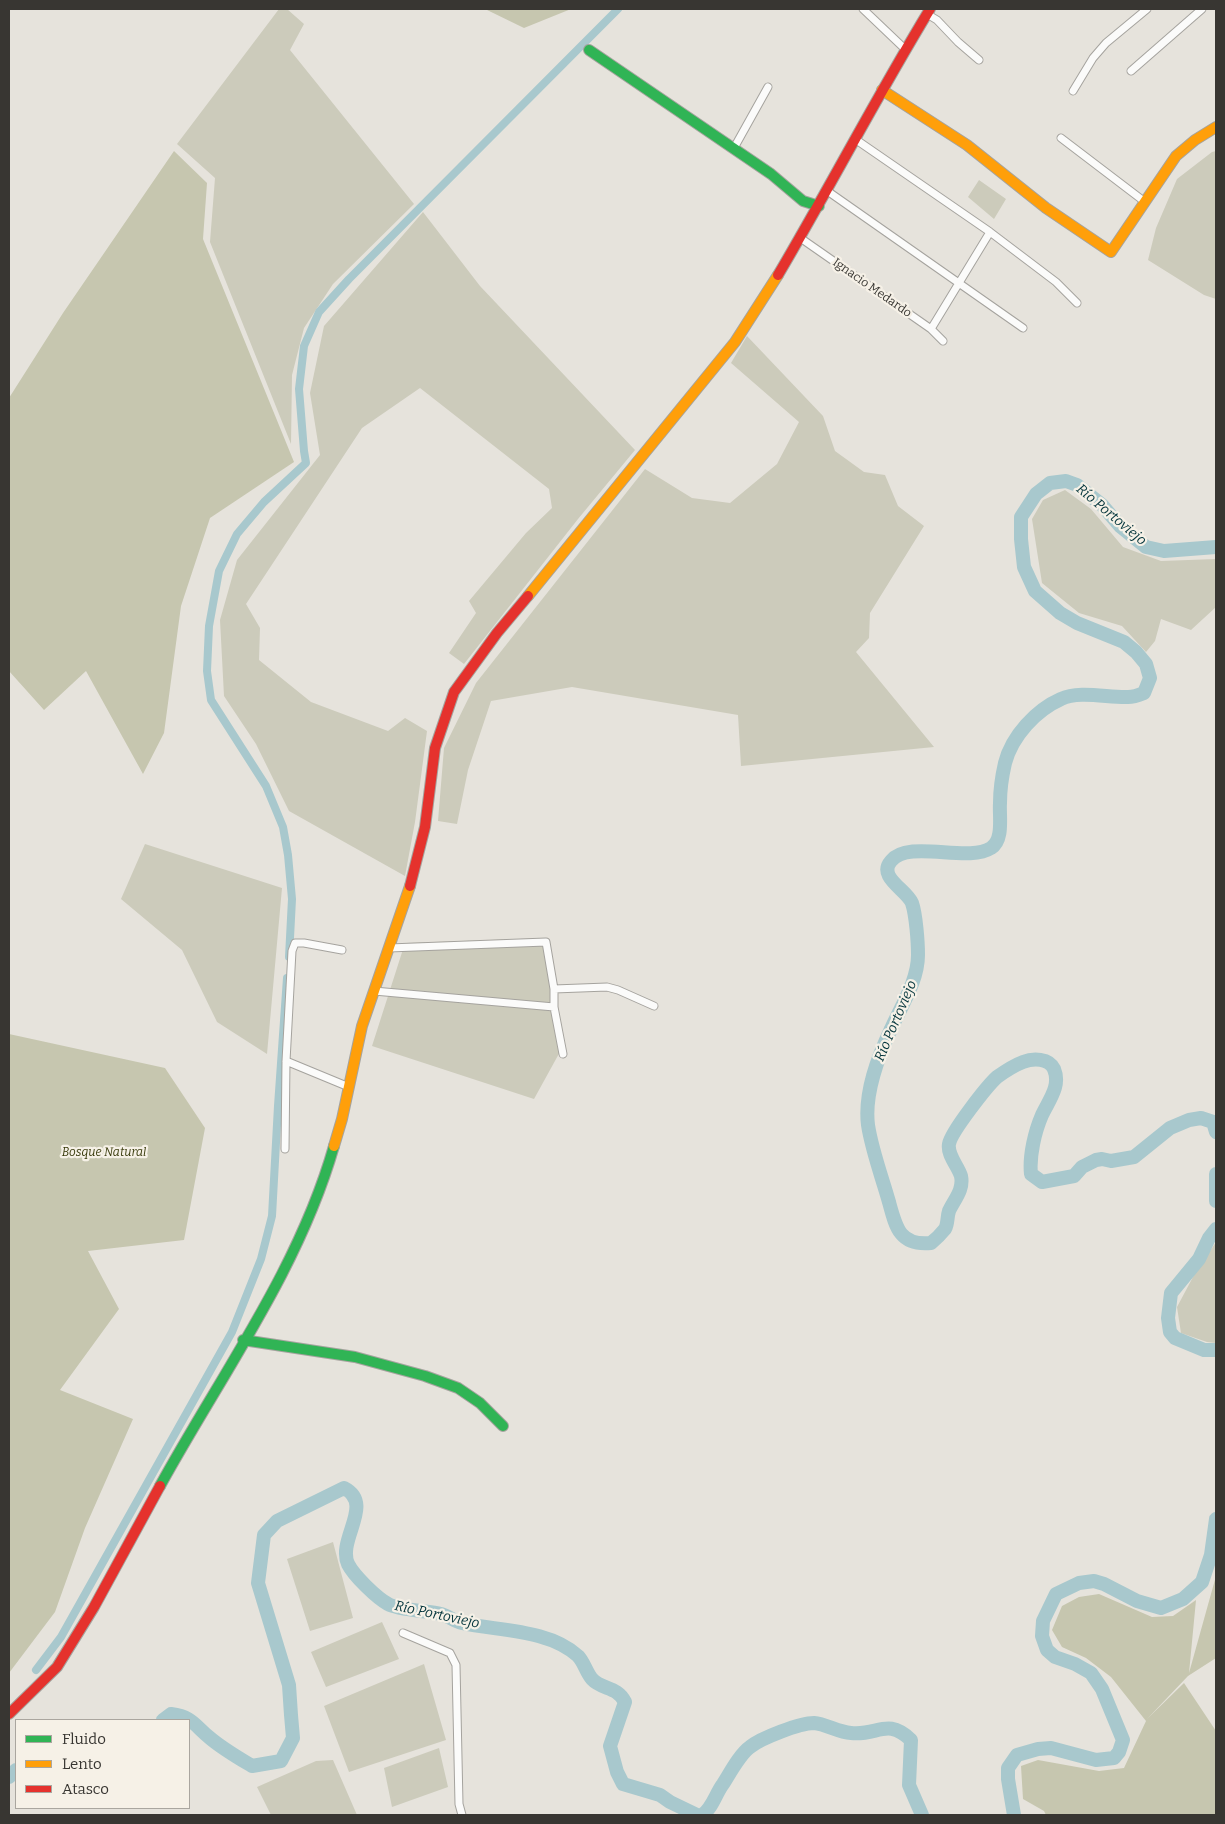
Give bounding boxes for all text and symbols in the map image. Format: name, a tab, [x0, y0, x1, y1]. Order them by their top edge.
street label: Ignacio Medardo	[830, 255, 914, 321]
water label: Río Portoviejo	[1072, 481, 1150, 549]
water label: Río Portoviejo	[871, 978, 921, 1064]
park label: Bosque Natural	[62, 1146, 146, 1160]
water label: Río Portoviejo	[393, 1598, 481, 1632]
legend	[15, 1719, 190, 1809]
text: Fluido	[62, 1730, 106, 1748]
text: Lento	[62, 1755, 102, 1773]
text: Atasco	[62, 1780, 109, 1798]

